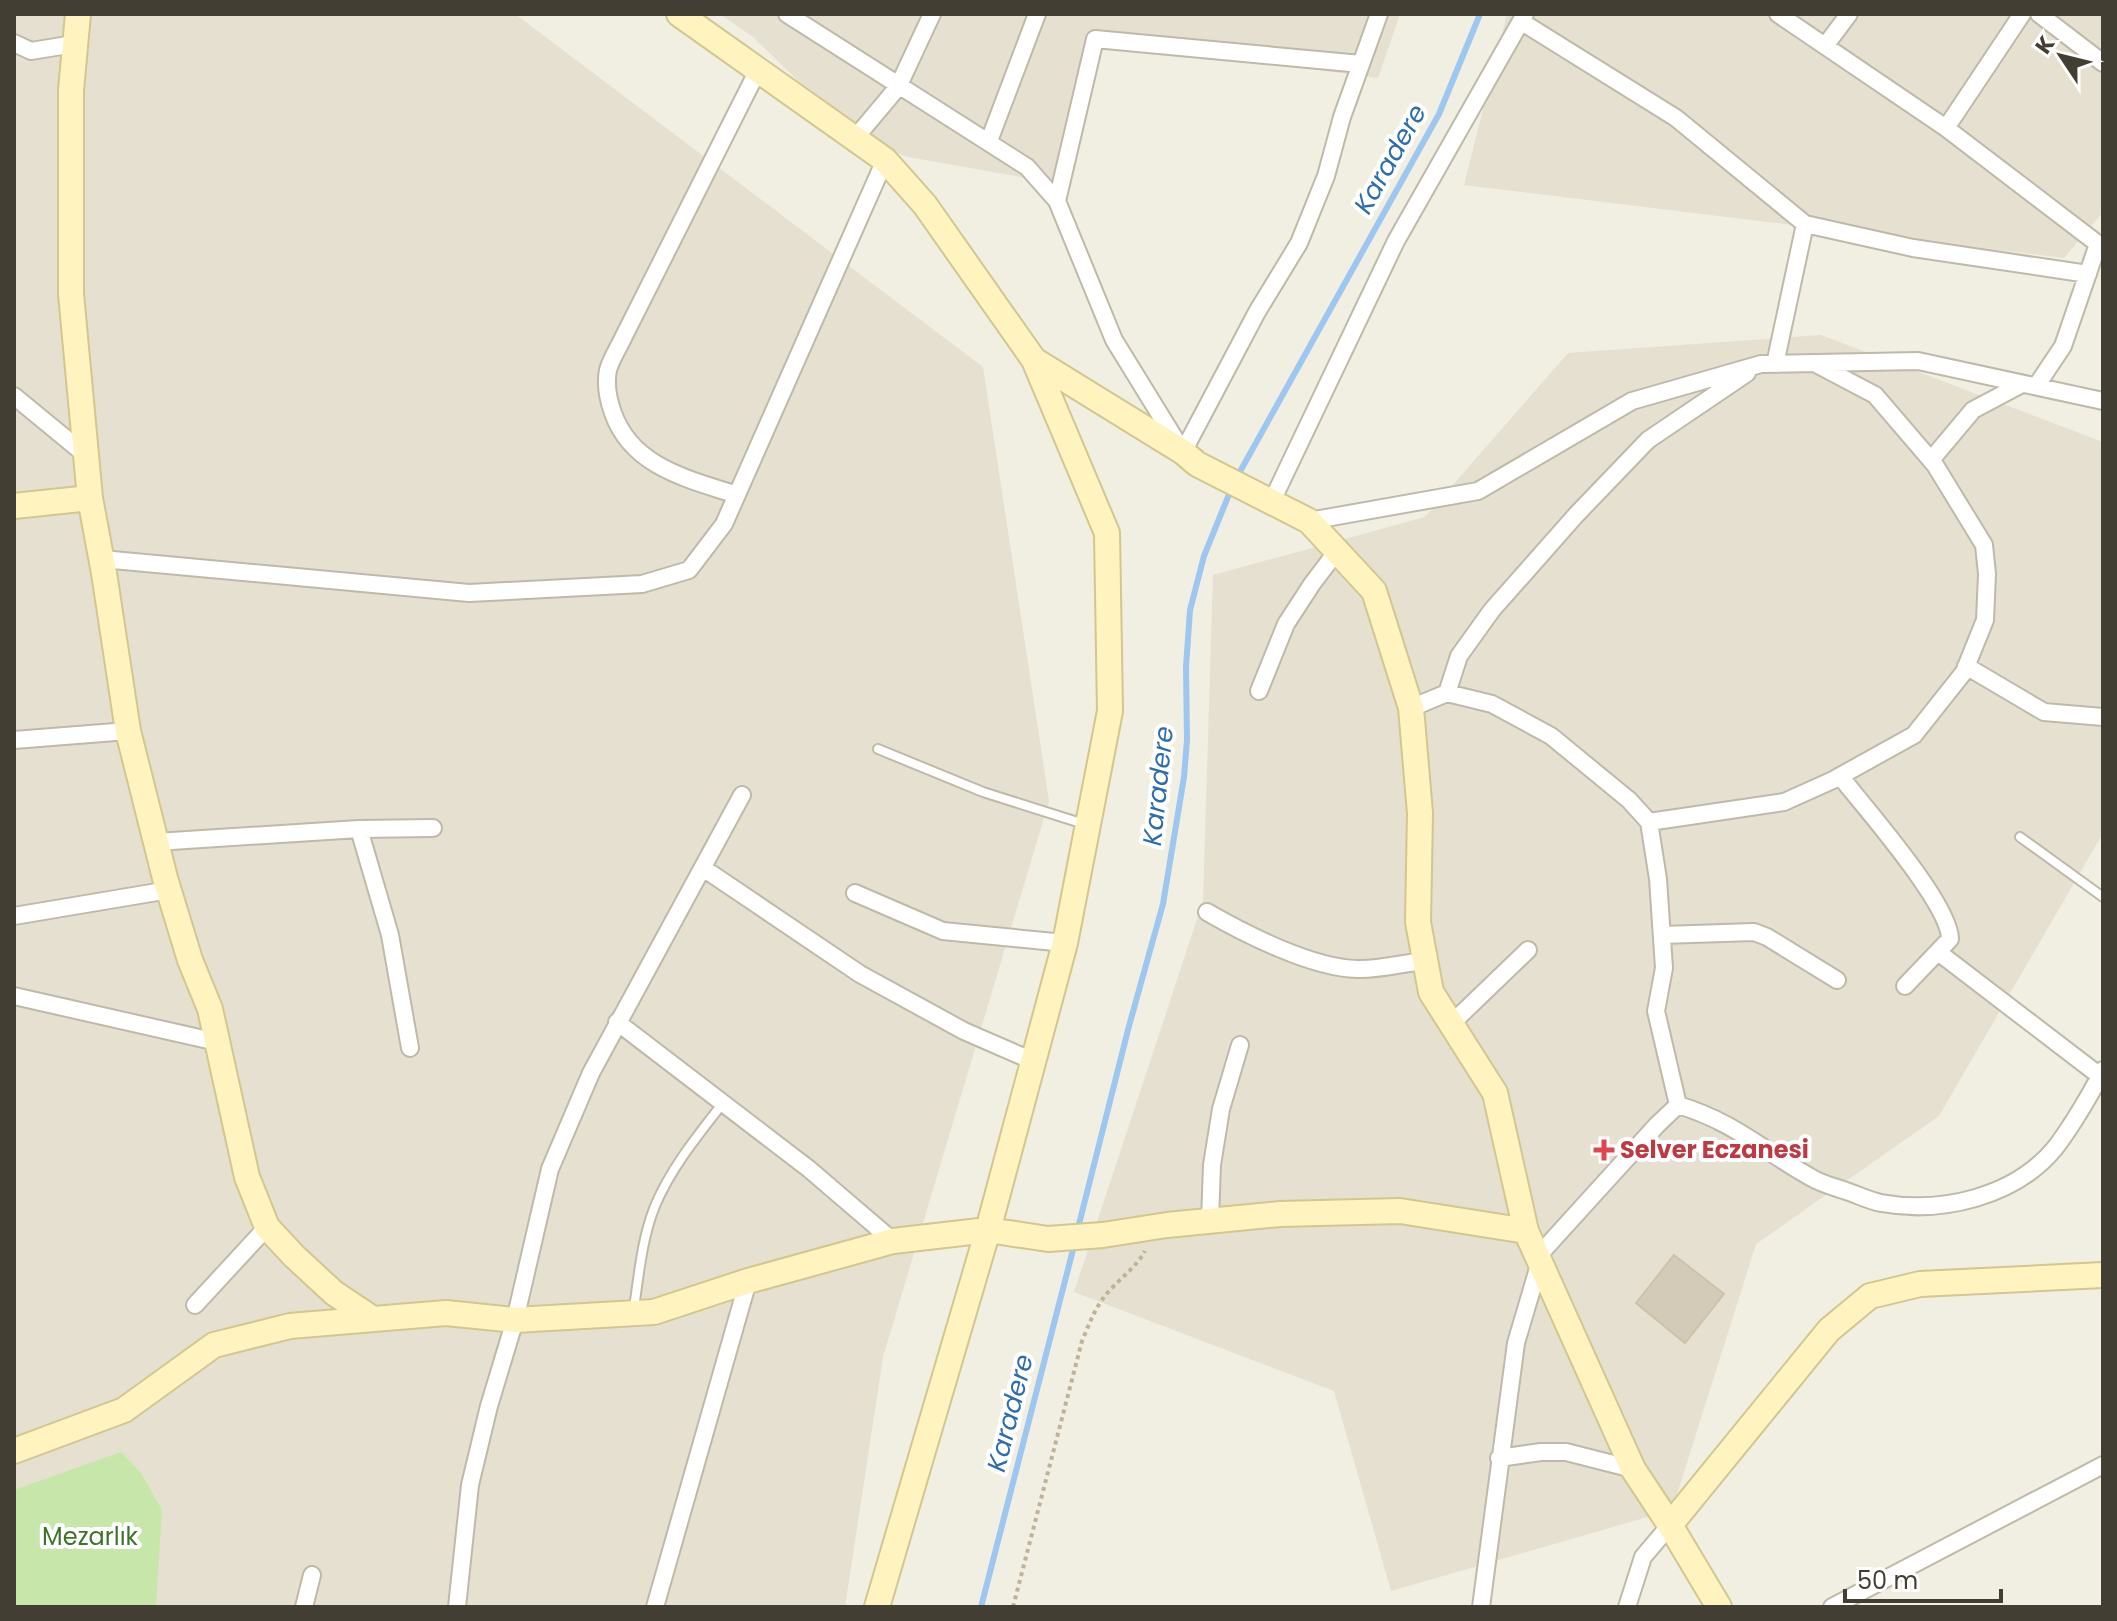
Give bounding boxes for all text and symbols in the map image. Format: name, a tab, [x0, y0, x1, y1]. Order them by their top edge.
north arrow	[2021, 16, 2101, 96]
text: K	[2028, 30, 2062, 60]
water label: Karadere	[1345, 98, 1435, 220]
water label: Karadere	[1134, 724, 1182, 848]
place label: Selver Eczanesi	[1620, 1133, 1809, 1166]
marker: Selver Eczanesi	[1595, 1141, 1613, 1159]
water label: Karadere	[978, 1350, 1042, 1476]
park label: Mezarlık	[42, 1520, 139, 1553]
scale bar	[1845, 1553, 2001, 1603]
text: 50 m	[1857, 1564, 1918, 1597]

